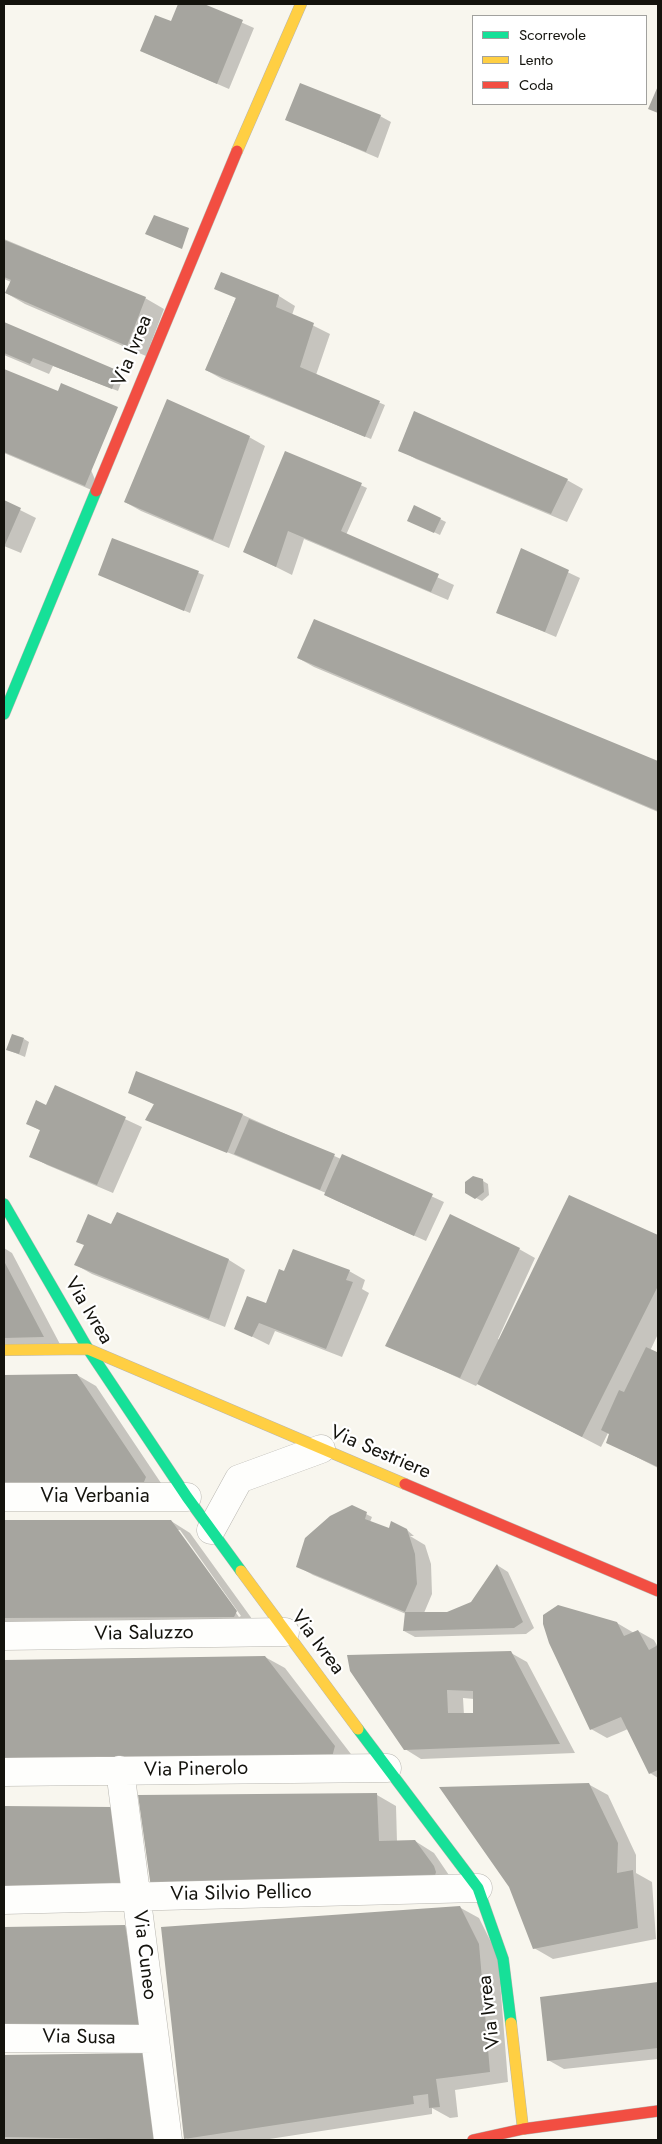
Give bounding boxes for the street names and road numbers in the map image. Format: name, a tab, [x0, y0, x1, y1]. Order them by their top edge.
street label: Via Ivrea	[108, 312, 158, 390]
street label: Via Ivrea	[59, 1273, 117, 1349]
street label: Via Sestriere	[326, 1421, 434, 1485]
street label: Via Verbania	[40, 1485, 150, 1509]
street label: Via Ivrea	[285, 1606, 349, 1680]
street label: Via Saluzzo	[94, 1621, 194, 1647]
street label: Via Pinerolo	[144, 1757, 248, 1783]
street label: Via Silvio Pellico	[170, 1881, 312, 1907]
street label: Via Cuneo	[127, 1909, 161, 2001]
street label: Via Ivrea	[474, 1974, 506, 2050]
street label: Via Susa	[42, 2025, 116, 2051]

